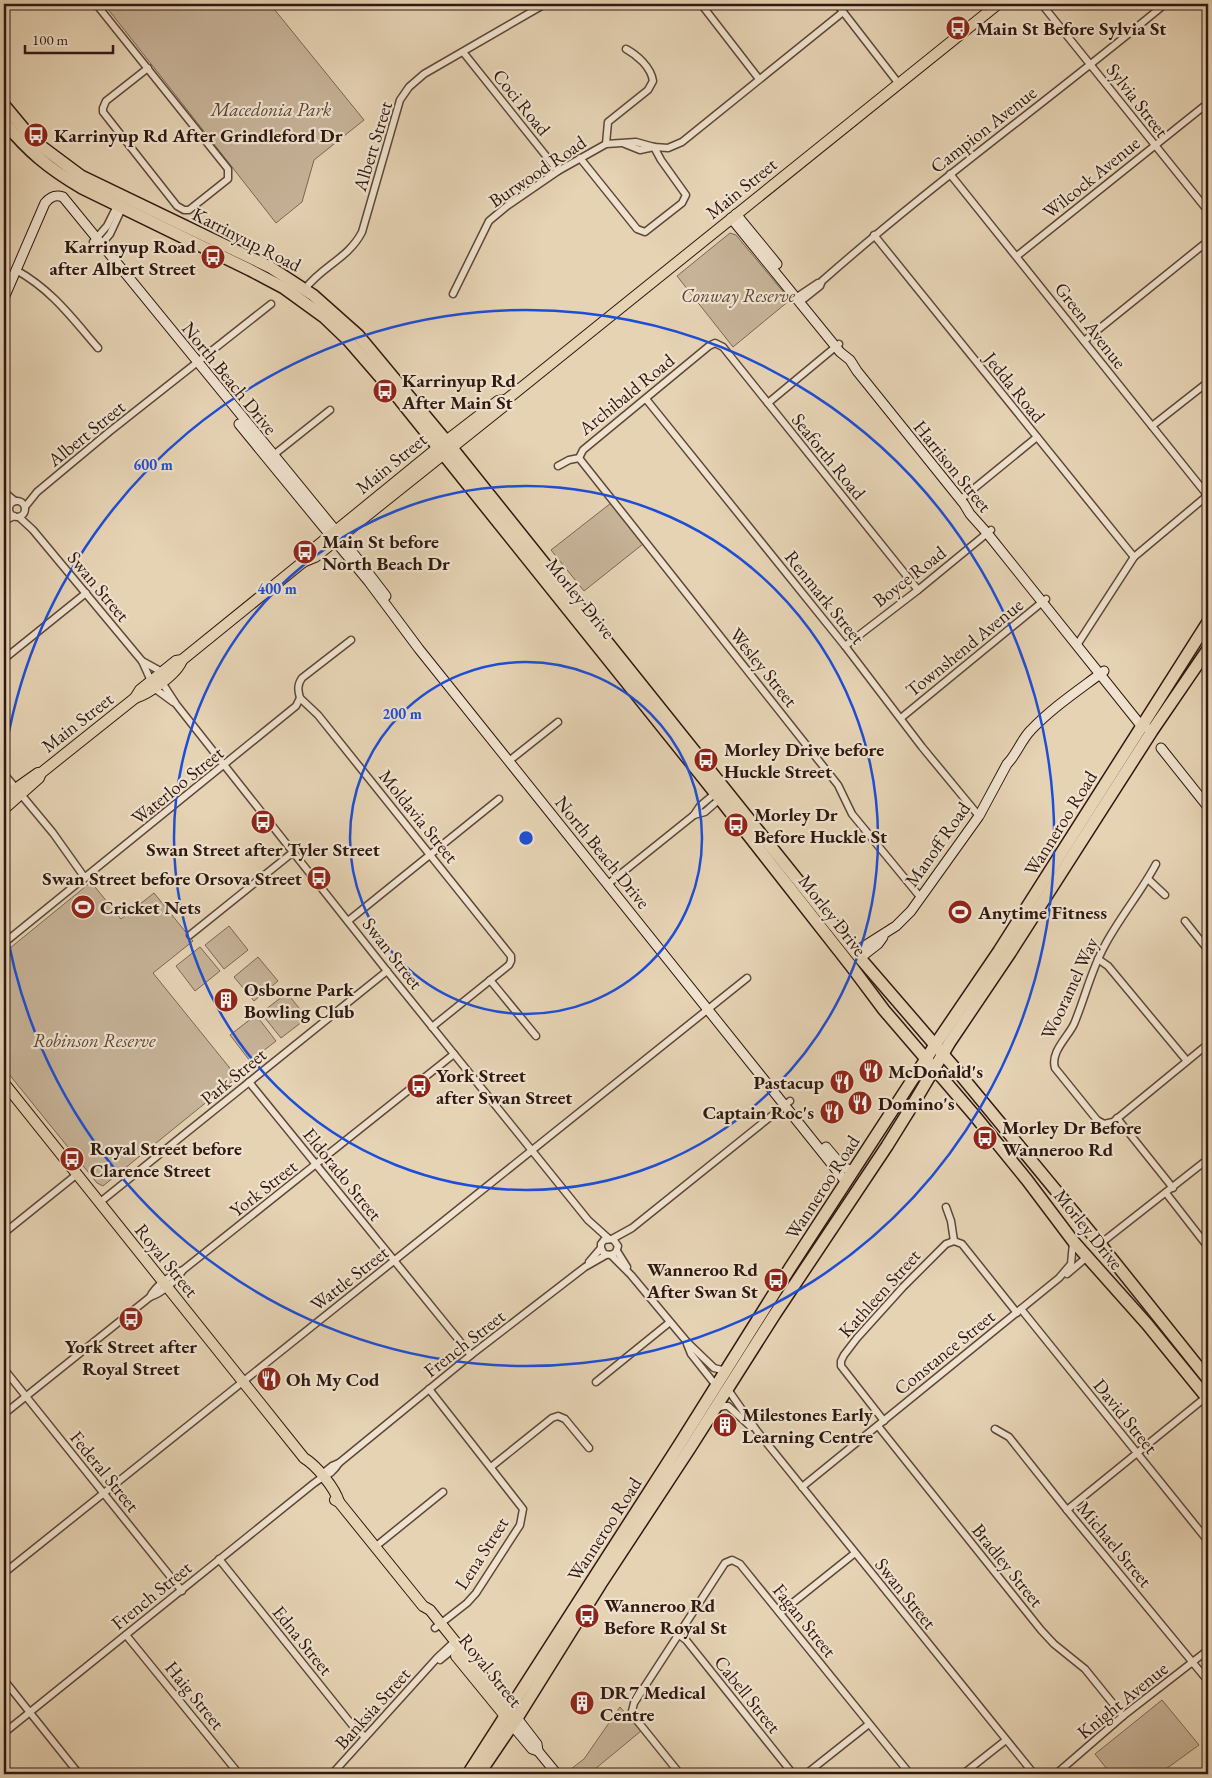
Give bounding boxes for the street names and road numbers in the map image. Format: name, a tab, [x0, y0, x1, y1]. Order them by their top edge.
street label: Sylvia Street	[1101, 58, 1175, 143]
street label: Coci Road	[487, 64, 556, 141]
street label: Campion Avenue	[925, 80, 1041, 179]
street label: Albert Street	[347, 98, 398, 195]
street label: Burwood Road	[484, 130, 591, 213]
street label: Wilcock Avenue	[1038, 131, 1145, 224]
street label: Main Street	[701, 152, 782, 225]
street label: Karrinyup Road	[188, 201, 306, 278]
street label: Green Avenue	[1049, 277, 1132, 374]
street label: North Beach Drive	[176, 317, 283, 440]
street label: Jedda Road	[977, 345, 1051, 428]
street label: Archibald Road	[572, 348, 680, 441]
street label: Albert Street	[42, 394, 130, 473]
street label: Seaforth Road	[786, 408, 871, 505]
street label: Harrison Street	[908, 415, 997, 518]
street label: Main Street	[351, 427, 432, 500]
street label: Boyce Road	[868, 540, 951, 613]
street label: Renmark Street	[779, 545, 870, 650]
street label: Swan Street	[62, 546, 135, 627]
street label: Morley Drive	[540, 553, 621, 644]
street label: Townshend Avenue	[900, 592, 1028, 702]
street label: Wesley Street	[724, 623, 803, 712]
street label: Main Street	[36, 686, 118, 758]
street label: Waterloo Street	[126, 741, 229, 830]
street label: Moldavia Street	[373, 764, 464, 868]
street label: Wanneroo Road	[1018, 766, 1103, 880]
street label: North Beach Drive	[549, 791, 656, 914]
street label: Manoff Road	[899, 797, 976, 892]
street label: Morley Drive	[793, 869, 872, 961]
street label: Swan Street	[357, 912, 429, 994]
street label: Wooramel Way	[1035, 932, 1104, 1043]
street label: Park Street	[195, 1042, 271, 1111]
street label: Eldorado Street	[297, 1123, 388, 1226]
street label: Wanneroo Road	[779, 1130, 866, 1244]
street label: York Street	[224, 1154, 302, 1223]
street label: Morley Drive	[1048, 1184, 1129, 1275]
street label: Royal Street	[129, 1218, 204, 1302]
street label: Wattle Street	[305, 1240, 393, 1317]
street label: Kathleen Street	[833, 1244, 926, 1343]
street label: French Street	[419, 1304, 510, 1383]
street label: Constance Street	[889, 1304, 1000, 1401]
street label: David Street	[1088, 1374, 1164, 1459]
street label: Federal Street	[64, 1426, 145, 1517]
street label: Wanneroo Road	[561, 1472, 648, 1586]
street label: Michael Street	[1071, 1496, 1158, 1592]
street label: Lena Street	[449, 1512, 514, 1594]
street label: Bradley Street	[966, 1518, 1049, 1612]
street label: Swan Street	[869, 1553, 942, 1634]
street label: French Street	[106, 1555, 197, 1635]
street label: Fagan Street	[767, 1578, 842, 1662]
street label: Edna Street	[267, 1600, 338, 1680]
street label: Royal Street	[453, 1628, 528, 1712]
street label: Cabell Street	[709, 1650, 787, 1738]
street label: Haig Street	[159, 1656, 230, 1735]
street label: Knight Avenue	[1072, 1656, 1173, 1745]
street label: Banksia Street	[329, 1662, 416, 1754]

